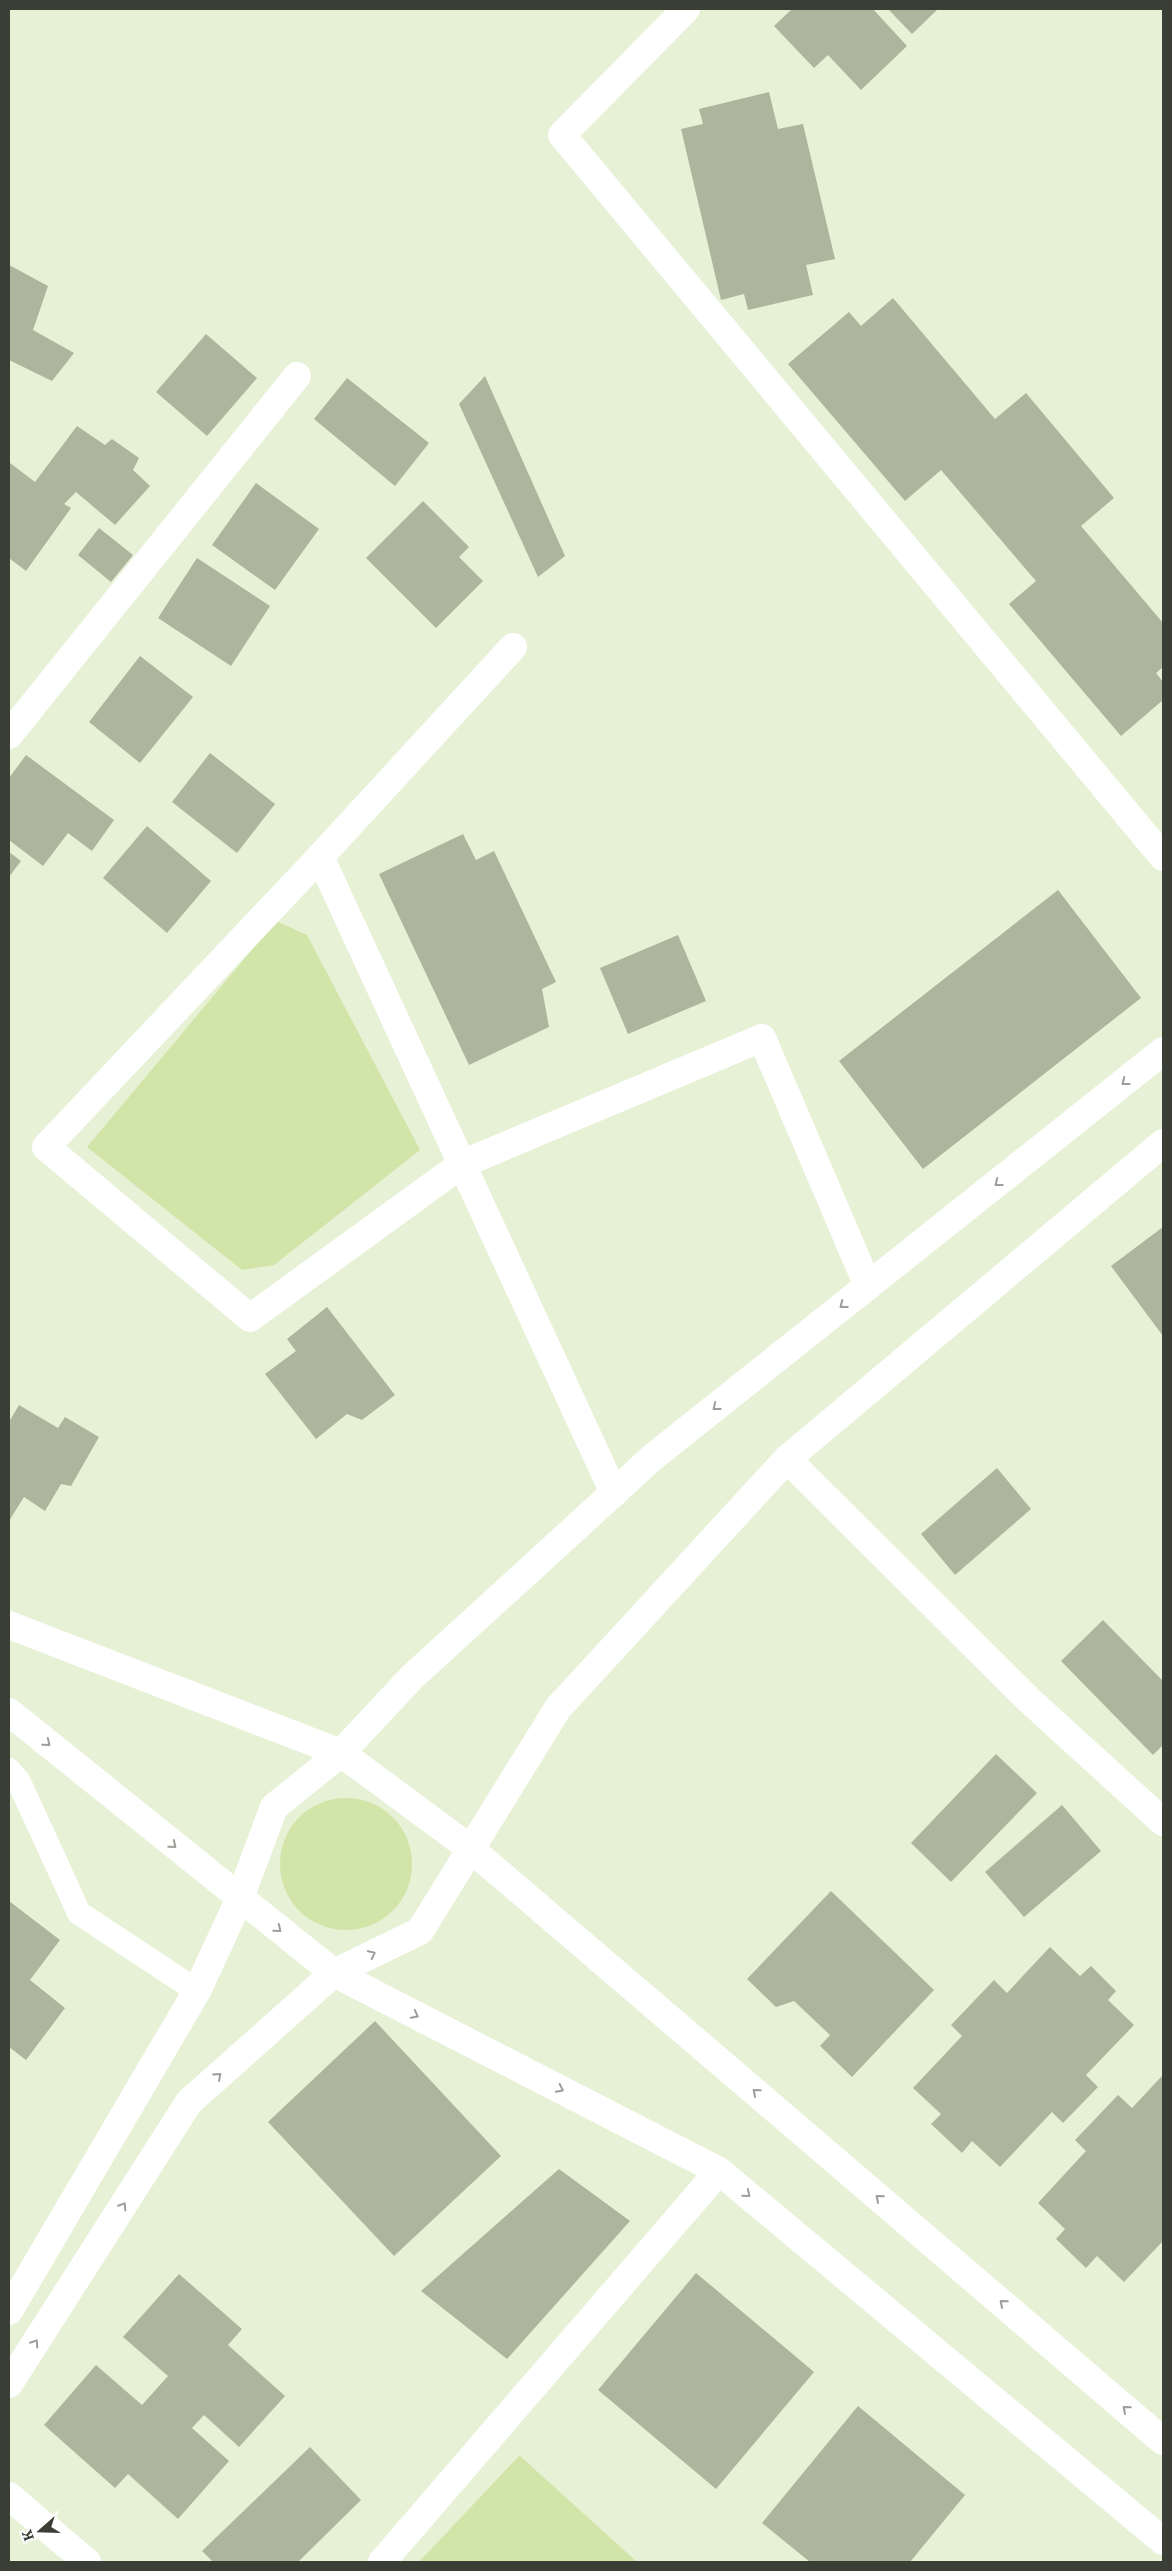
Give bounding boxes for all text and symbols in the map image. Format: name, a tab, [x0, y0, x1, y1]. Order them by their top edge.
one-way arrow	[1122, 1076, 1131, 1084]
one-way arrow	[995, 1177, 1004, 1185]
one-way arrow	[840, 1300, 849, 1308]
one-way arrow	[713, 1401, 722, 1409]
one-way arrow	[41, 1737, 50, 1745]
one-way arrow	[168, 1839, 177, 1848]
one-way arrow	[272, 1923, 281, 1931]
one-way arrow	[367, 1950, 376, 1960]
one-way arrow	[410, 2009, 419, 2019]
one-way arrow	[213, 2073, 222, 2082]
one-way arrow	[554, 2083, 563, 2093]
one-way arrow	[752, 2089, 761, 2098]
one-way arrow	[741, 2188, 750, 2197]
one-way arrow	[876, 2195, 885, 2203]
one-way arrow	[116, 2202, 126, 2211]
one-way arrow	[999, 2300, 1008, 2309]
one-way arrow	[29, 2339, 38, 2349]
one-way arrow	[1123, 2406, 1132, 2415]
north arrow	[15, 2506, 65, 2556]
text: K	[17, 2527, 38, 2544]

